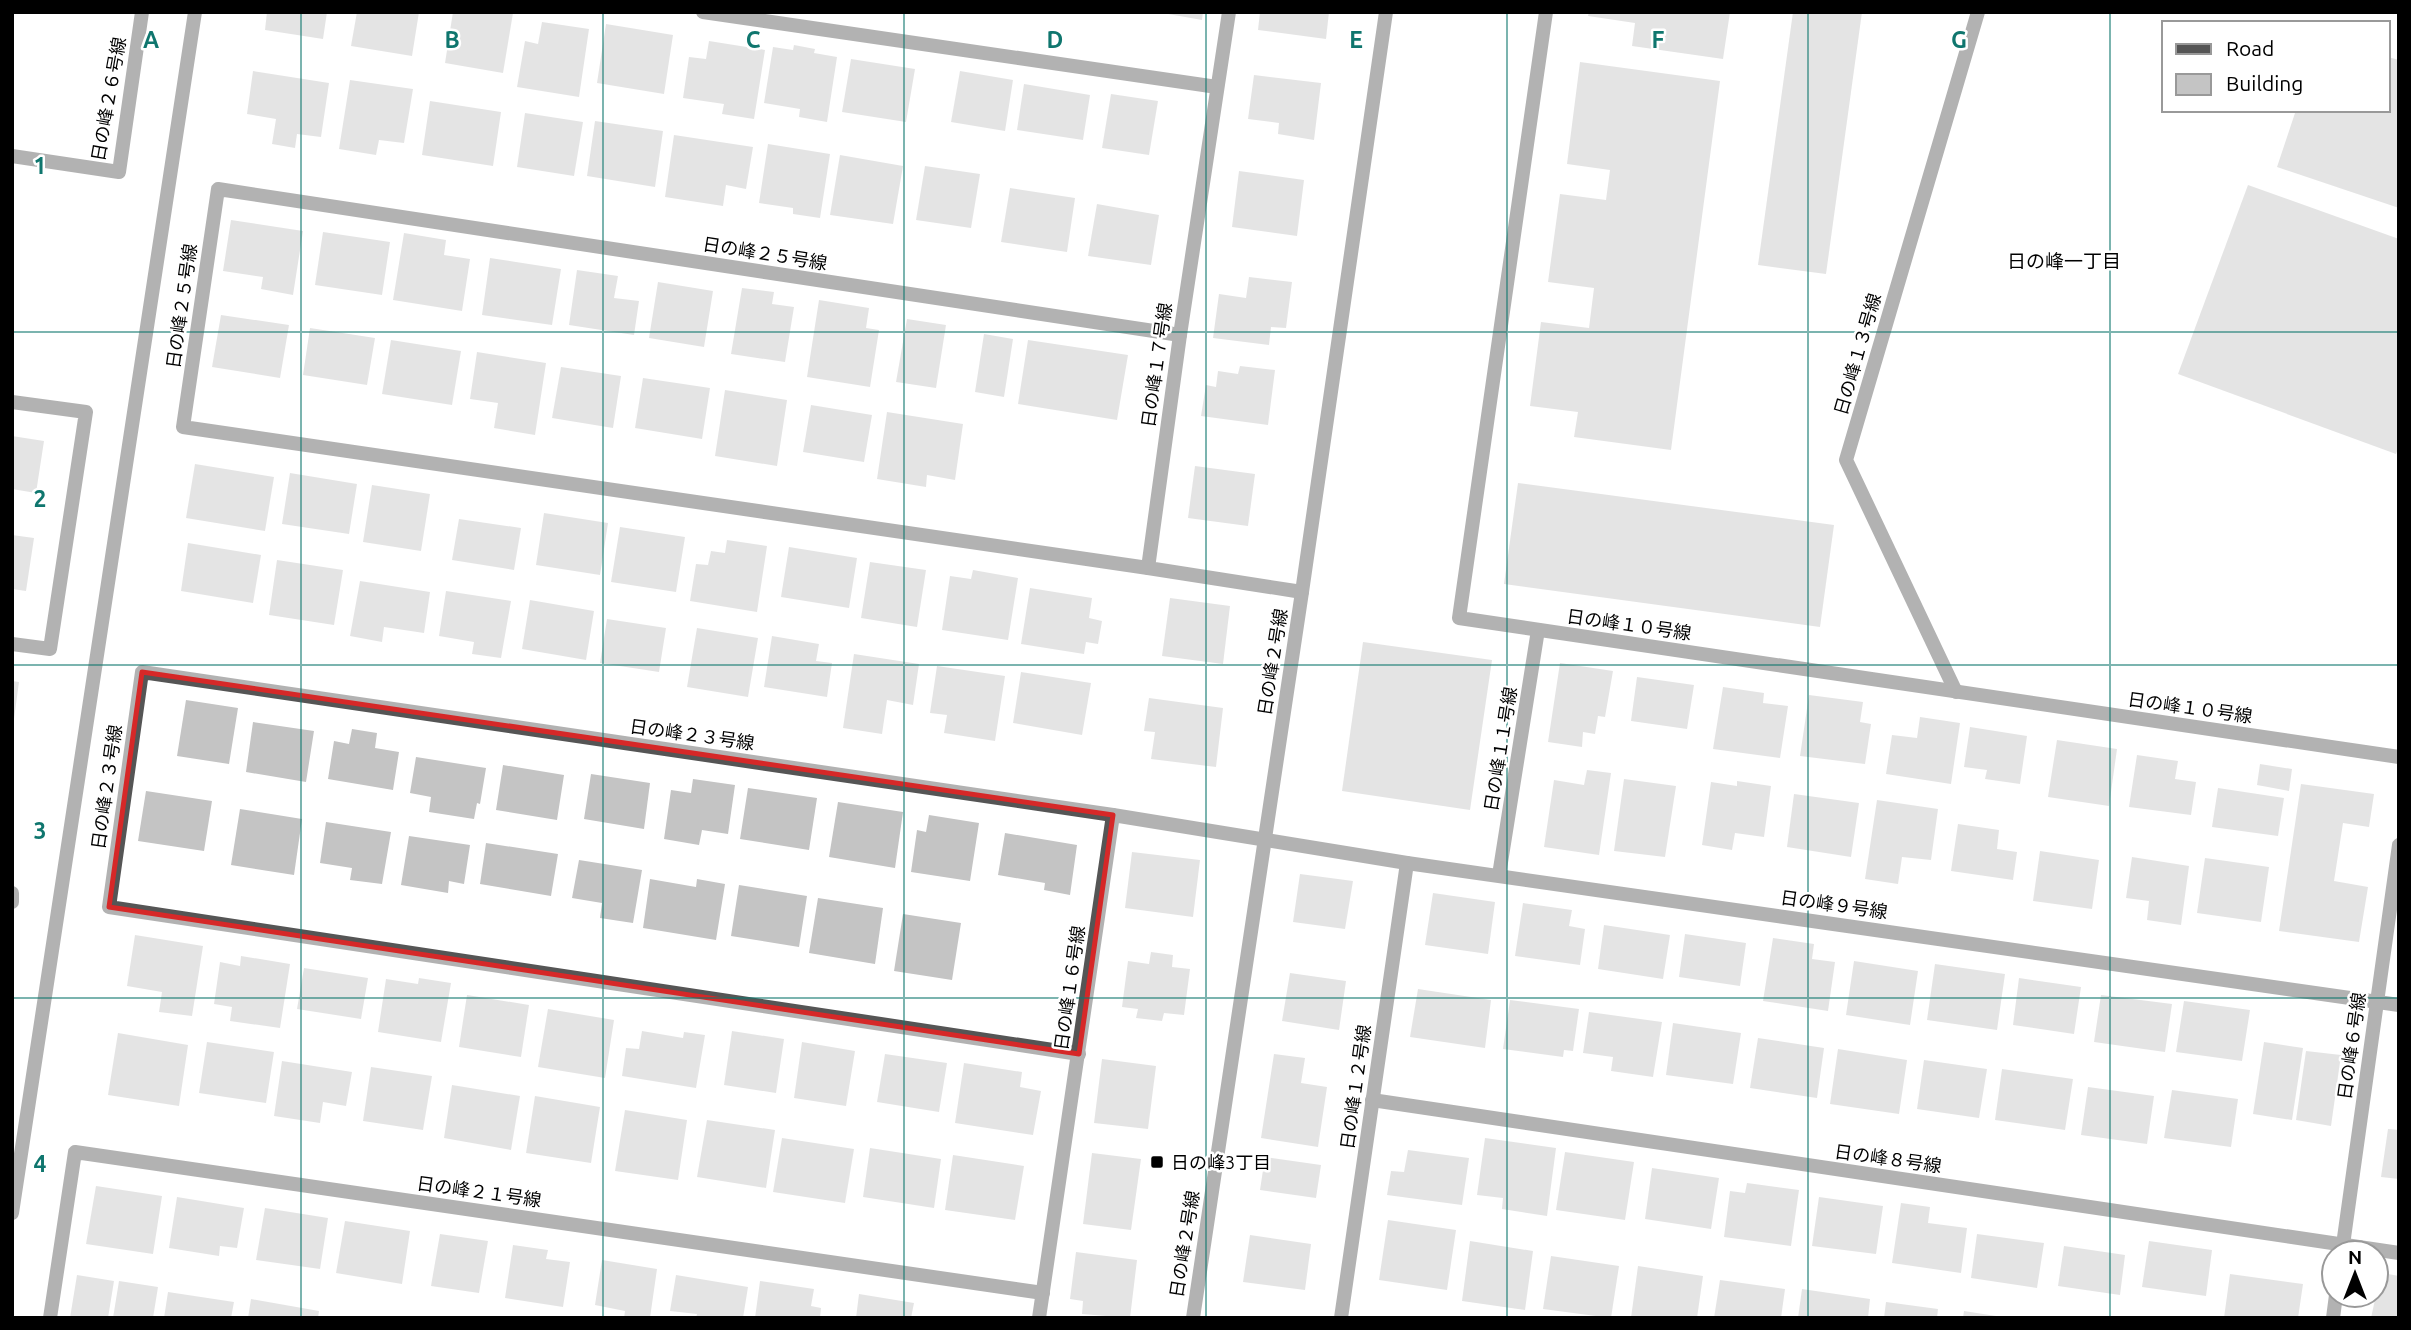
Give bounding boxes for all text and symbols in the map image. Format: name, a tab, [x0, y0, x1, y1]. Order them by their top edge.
legend	[2162, 21, 2390, 112]
text: A	[143, 27, 159, 52]
text: B	[444, 27, 460, 52]
text: C	[746, 27, 761, 52]
text: D	[1047, 27, 1063, 52]
text: E	[1349, 27, 1363, 52]
text: F	[1652, 27, 1665, 52]
text: G	[1951, 27, 1967, 52]
street label: 日の峰２６号線	[87, 35, 129, 163]
text: Road	[2226, 36, 2274, 60]
text: Building	[2226, 71, 2303, 95]
text: 1	[34, 153, 46, 178]
street label: 日の峰２５号線	[701, 233, 829, 273]
street label: 日の峰２５号線	[162, 242, 200, 370]
district label: 日の峰一丁目	[2007, 250, 2121, 272]
street label: 日の峰１３号線	[1830, 291, 1884, 417]
street label: 日の峰１７号線	[1137, 301, 1175, 429]
text: 2	[34, 486, 46, 511]
street label: 日の峰１０号線	[1565, 605, 1693, 643]
street label: 日の峰２号線	[1254, 607, 1290, 717]
street label: 日の峰１１号線	[1480, 685, 1520, 813]
street label: 日の峰１０号線	[2126, 688, 2254, 726]
street label: 日の峰２３号線	[628, 715, 756, 753]
street label: 日の峰２３号線	[87, 723, 125, 851]
text: 3	[34, 818, 46, 843]
street label: 日の峰９号線	[1779, 887, 1889, 921]
street label: 日の峰１６号線	[1050, 924, 1088, 1052]
street label: 日の峰６号線	[2334, 991, 2368, 1101]
street label: 日の峰１２号線	[1336, 1023, 1374, 1151]
street label: 日の峰８号線	[1833, 1141, 1943, 1175]
text: 4	[34, 1151, 47, 1176]
place label: 日の峰3丁目	[1171, 1152, 1271, 1172]
marker: 日の峰3丁目	[1149, 1154, 1165, 1170]
street label: 日の峰２１号線	[415, 1172, 543, 1210]
street label: 日の峰２号線	[1166, 1189, 1202, 1299]
north arrow	[2320, 1239, 2390, 1309]
text: N	[2348, 1246, 2362, 1268]

